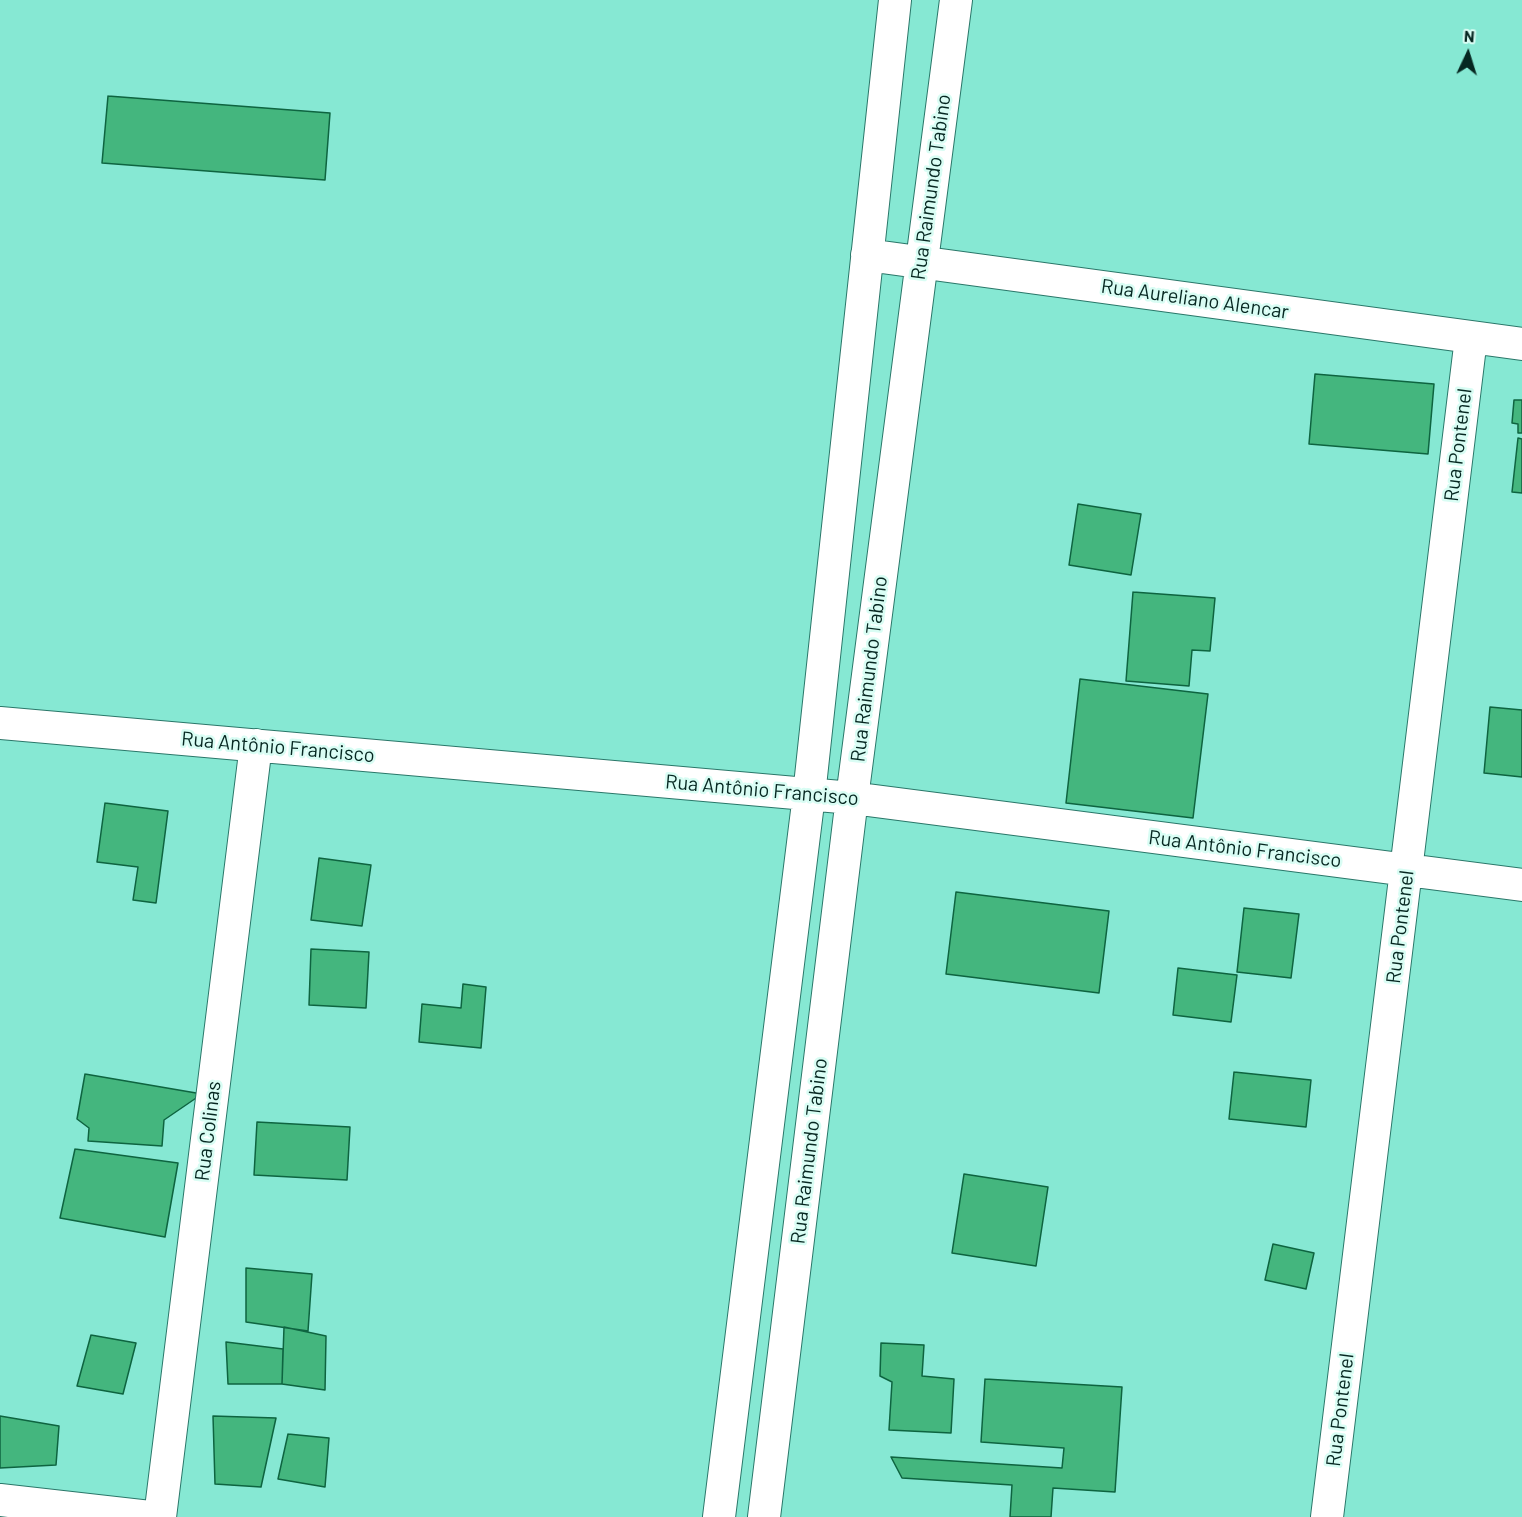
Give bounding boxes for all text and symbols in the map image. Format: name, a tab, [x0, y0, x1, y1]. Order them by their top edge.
north arrow	[1438, 24, 1498, 84]
text: N	[1463, 26, 1475, 45]
street label: Rua Raimundo Tabino	[906, 93, 956, 281]
street label: Rua Aureliano Alencar	[1100, 274, 1290, 324]
street label: Rua Pontenel	[1439, 387, 1477, 503]
street label: Rua Raimundo Tabino	[846, 575, 892, 763]
street label: Rua Antônio Francisco	[180, 727, 376, 767]
street label: Rua Antônio Francisco	[664, 770, 860, 810]
street label: Rua Antônio Francisco	[1147, 825, 1343, 873]
street label: Rua Pontenel	[1381, 869, 1419, 985]
street label: Rua Raimundo Tabino	[786, 1057, 832, 1245]
street label: Rua Colinas	[190, 1080, 226, 1182]
street label: Rua Pontenel	[1321, 1352, 1359, 1468]

